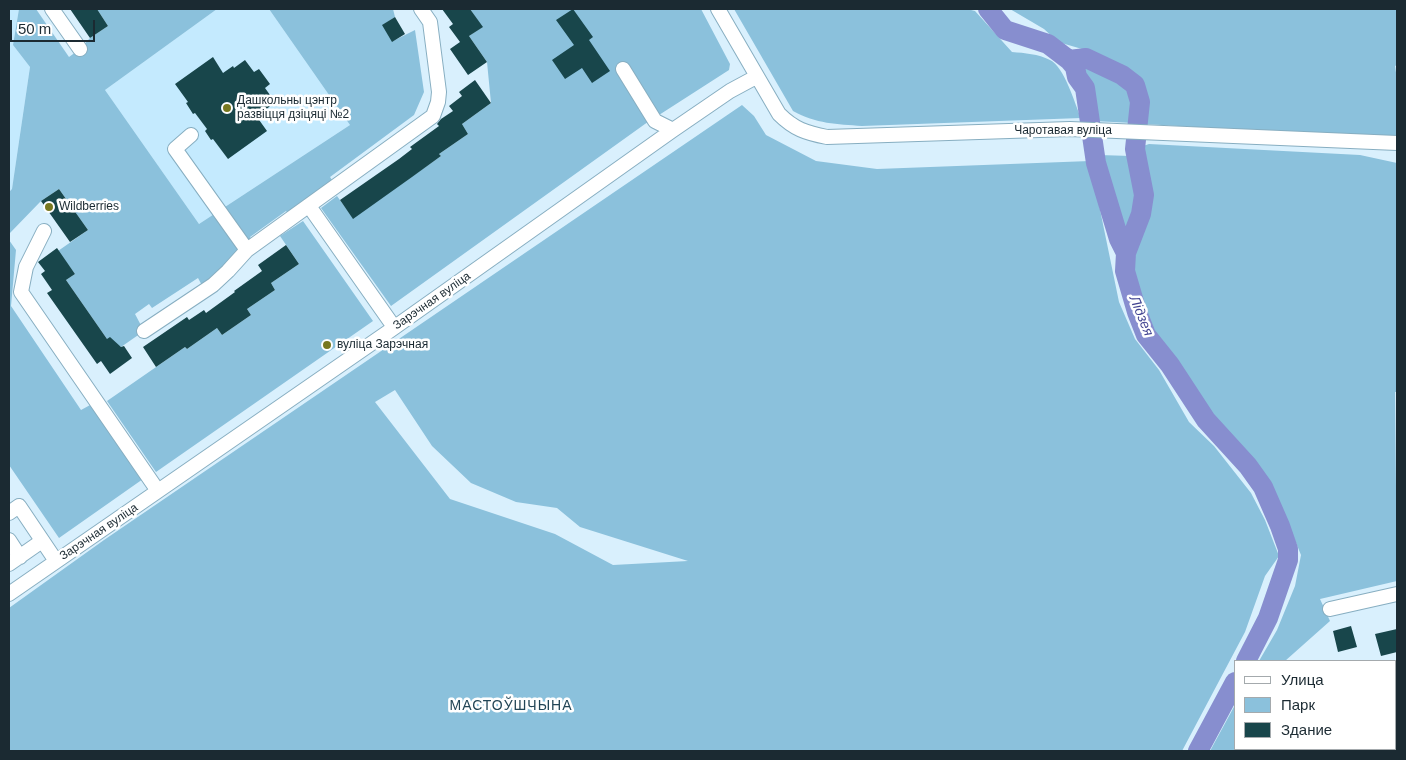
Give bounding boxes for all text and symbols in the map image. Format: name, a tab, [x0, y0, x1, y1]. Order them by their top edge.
scale bar	[12, 10, 98, 42]
text: 50 m	[18, 20, 51, 37]
place label: Дашкольны цэнтр развіцця дзіцяці №2	[237, 94, 349, 122]
marker: Дашкольны цэнтр развіцця дзіцяці №2	[221, 102, 233, 114]
street label: Чаротавая вуліца	[1014, 124, 1112, 138]
place label: Wildberries	[59, 200, 119, 214]
marker: Wildberries	[43, 201, 55, 213]
street label: Зарэчная вуліца	[391, 269, 473, 333]
water label: Лідзея	[1125, 293, 1157, 339]
place label: вуліца Зарэчная	[337, 338, 428, 352]
marker: вуліца Зарэчная	[321, 339, 333, 351]
street label: Зарэчная вуліца	[57, 501, 141, 563]
legend	[1234, 660, 1396, 750]
text: Улица	[1281, 671, 1324, 688]
text: Парк	[1281, 696, 1315, 713]
district label: МАСТОЎШЧЫНА	[448, 698, 574, 714]
text: Здание	[1281, 721, 1332, 738]

